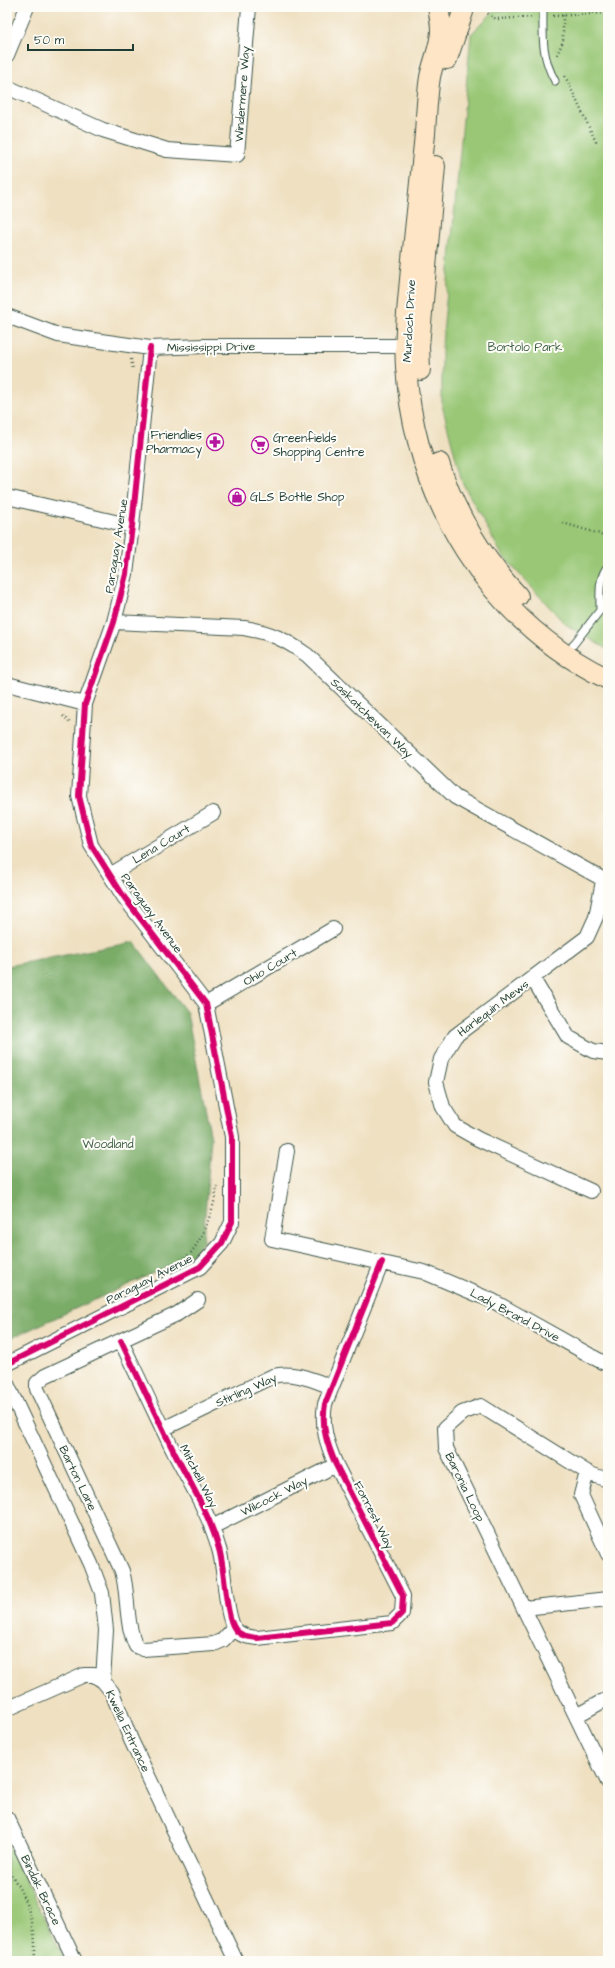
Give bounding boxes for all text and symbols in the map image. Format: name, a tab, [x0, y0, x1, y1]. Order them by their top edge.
scale bar	[28, 26, 133, 52]
text: 50 m	[34, 32, 65, 49]
street label: Windermere Way	[231, 45, 255, 143]
street label: Murdoch Drive	[399, 279, 420, 363]
street label: Mississippi Drive	[167, 338, 256, 357]
park label: Bortolo Park	[488, 339, 563, 356]
place label: Friendlies Pharmacy	[146, 427, 202, 459]
place label: Greenfields Shopping Centre	[273, 430, 365, 462]
pharmacy icon: Friendlies Pharmacy	[205, 432, 225, 452]
supermarket icon: Greenfields Shopping Centre	[250, 435, 270, 455]
shop icon: GLS Bottle Shop	[227, 487, 247, 507]
place label: GLS Bottle Shop	[250, 489, 345, 506]
street label: Paraguay Avenue	[101, 497, 133, 595]
street label: Saskatchewan Way	[326, 674, 417, 763]
street label: Lena Court	[129, 820, 193, 868]
street label: Paraguay Avenue	[116, 870, 187, 958]
street label: Ohio Court	[240, 945, 301, 990]
street label: Harlequin Mews	[454, 976, 533, 1041]
park label: Woodland	[82, 1136, 134, 1153]
street label: Paraguay Avenue	[103, 1250, 196, 1310]
street label: Lady Brand Drive	[467, 1285, 563, 1347]
street label: Stirling Way	[213, 1369, 280, 1412]
street label: Mitchell Way	[174, 1442, 222, 1512]
street label: Barton Lane	[54, 1443, 101, 1514]
street label: Baronia Loop	[440, 1450, 489, 1525]
street label: Wilcock Way	[238, 1472, 311, 1521]
street label: Forrest Way	[348, 1478, 398, 1553]
street label: Kwella Entrance	[101, 1687, 154, 1776]
street label: Bindak Brace	[16, 1852, 65, 1929]

